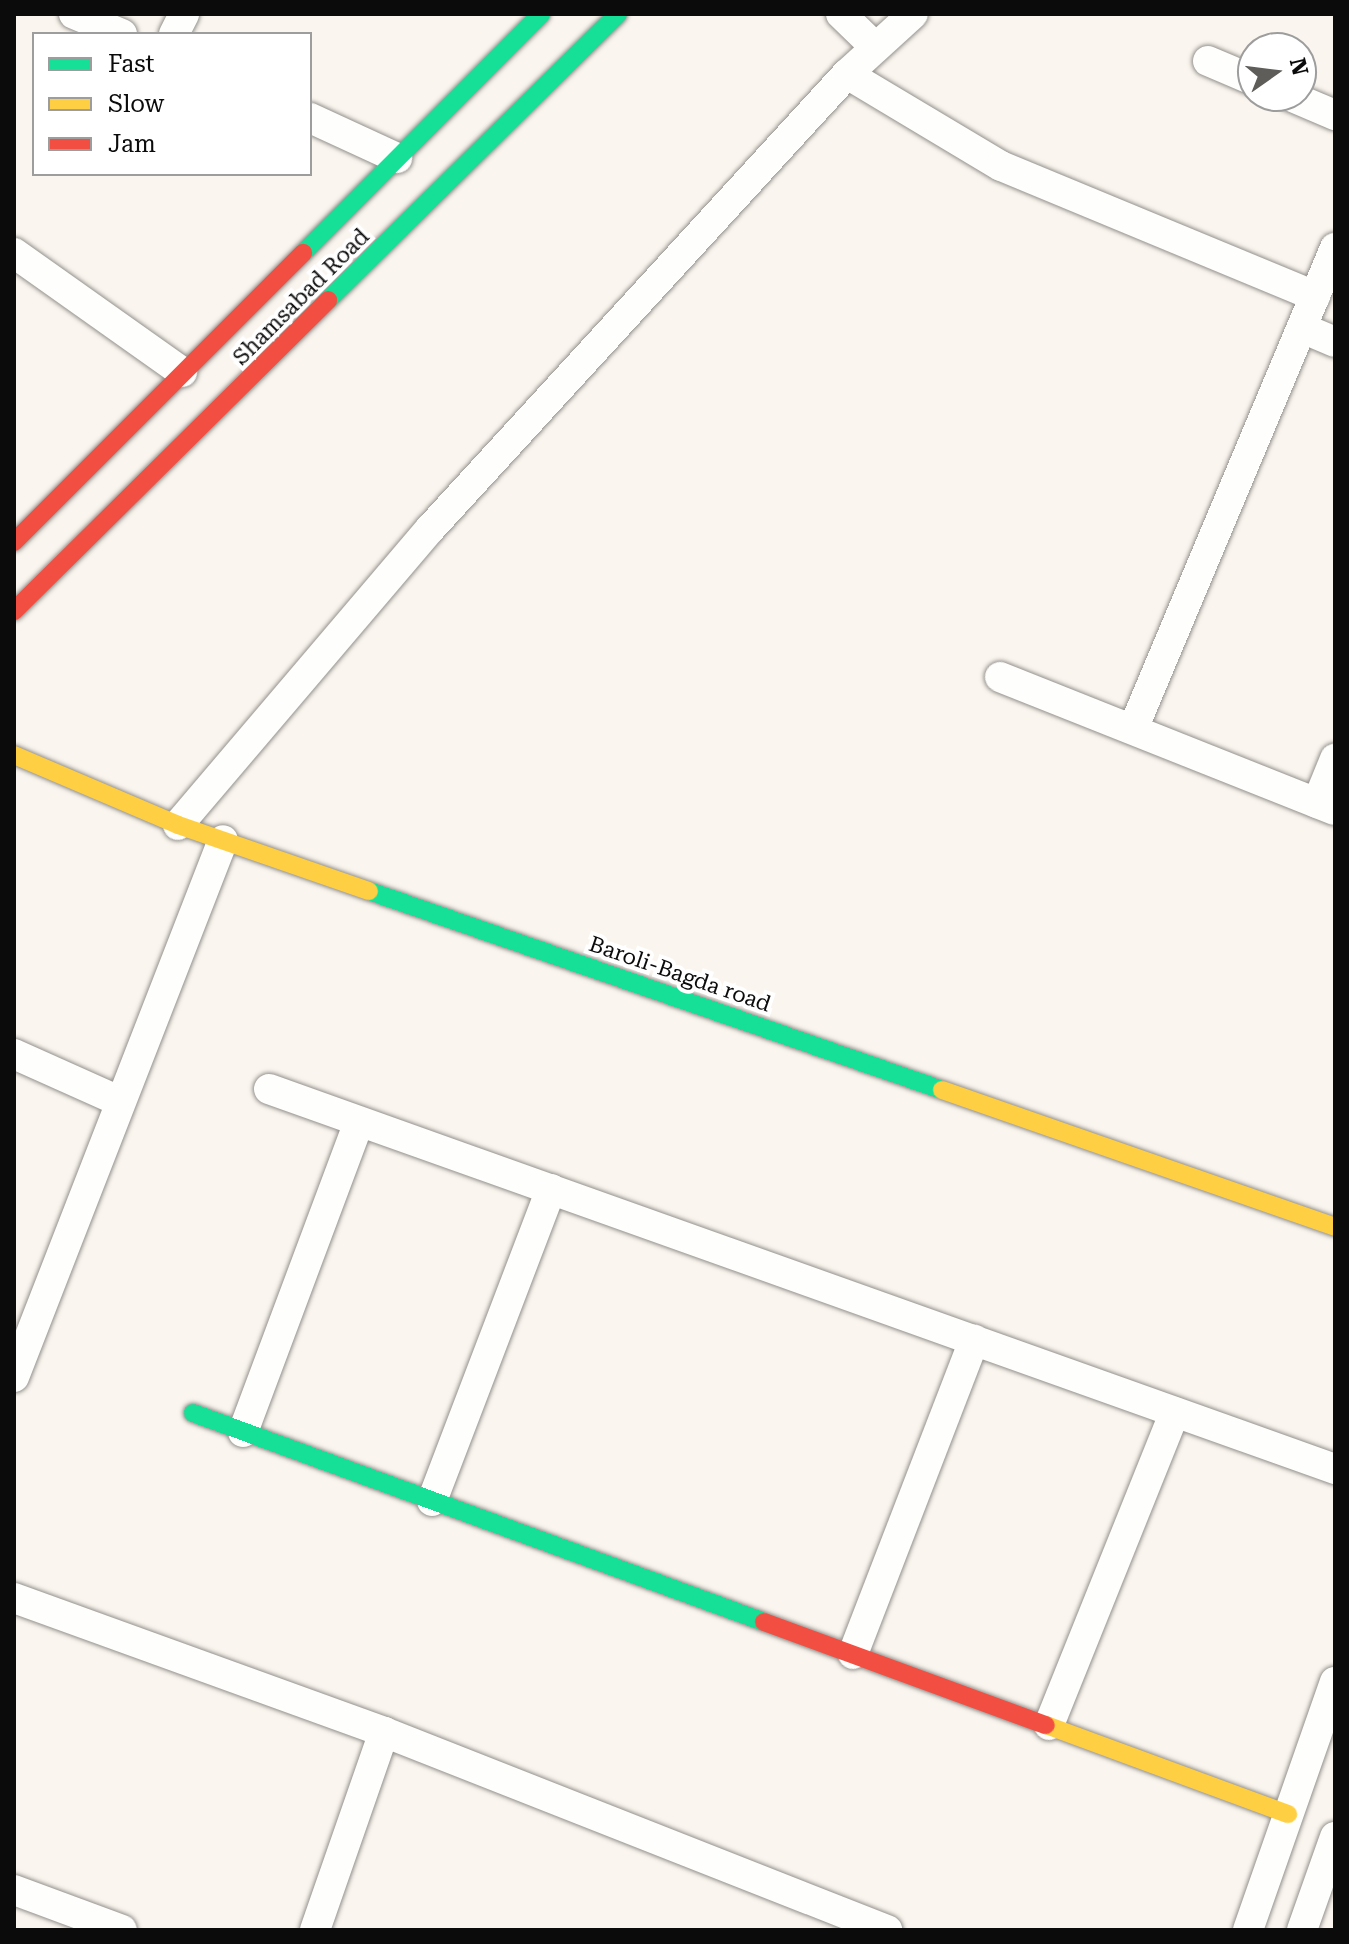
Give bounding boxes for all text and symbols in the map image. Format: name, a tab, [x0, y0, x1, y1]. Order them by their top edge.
legend	[32, 32, 312, 176]
north arrow	[1237, 32, 1317, 112]
text: Fast	[108, 50, 155, 78]
text: N	[1285, 55, 1313, 78]
text: Slow	[108, 90, 164, 118]
text: Jam	[108, 130, 156, 158]
street label: Shamsabad Road	[227, 223, 375, 371]
street label: Baroli-Bagda road	[586, 931, 774, 1017]

